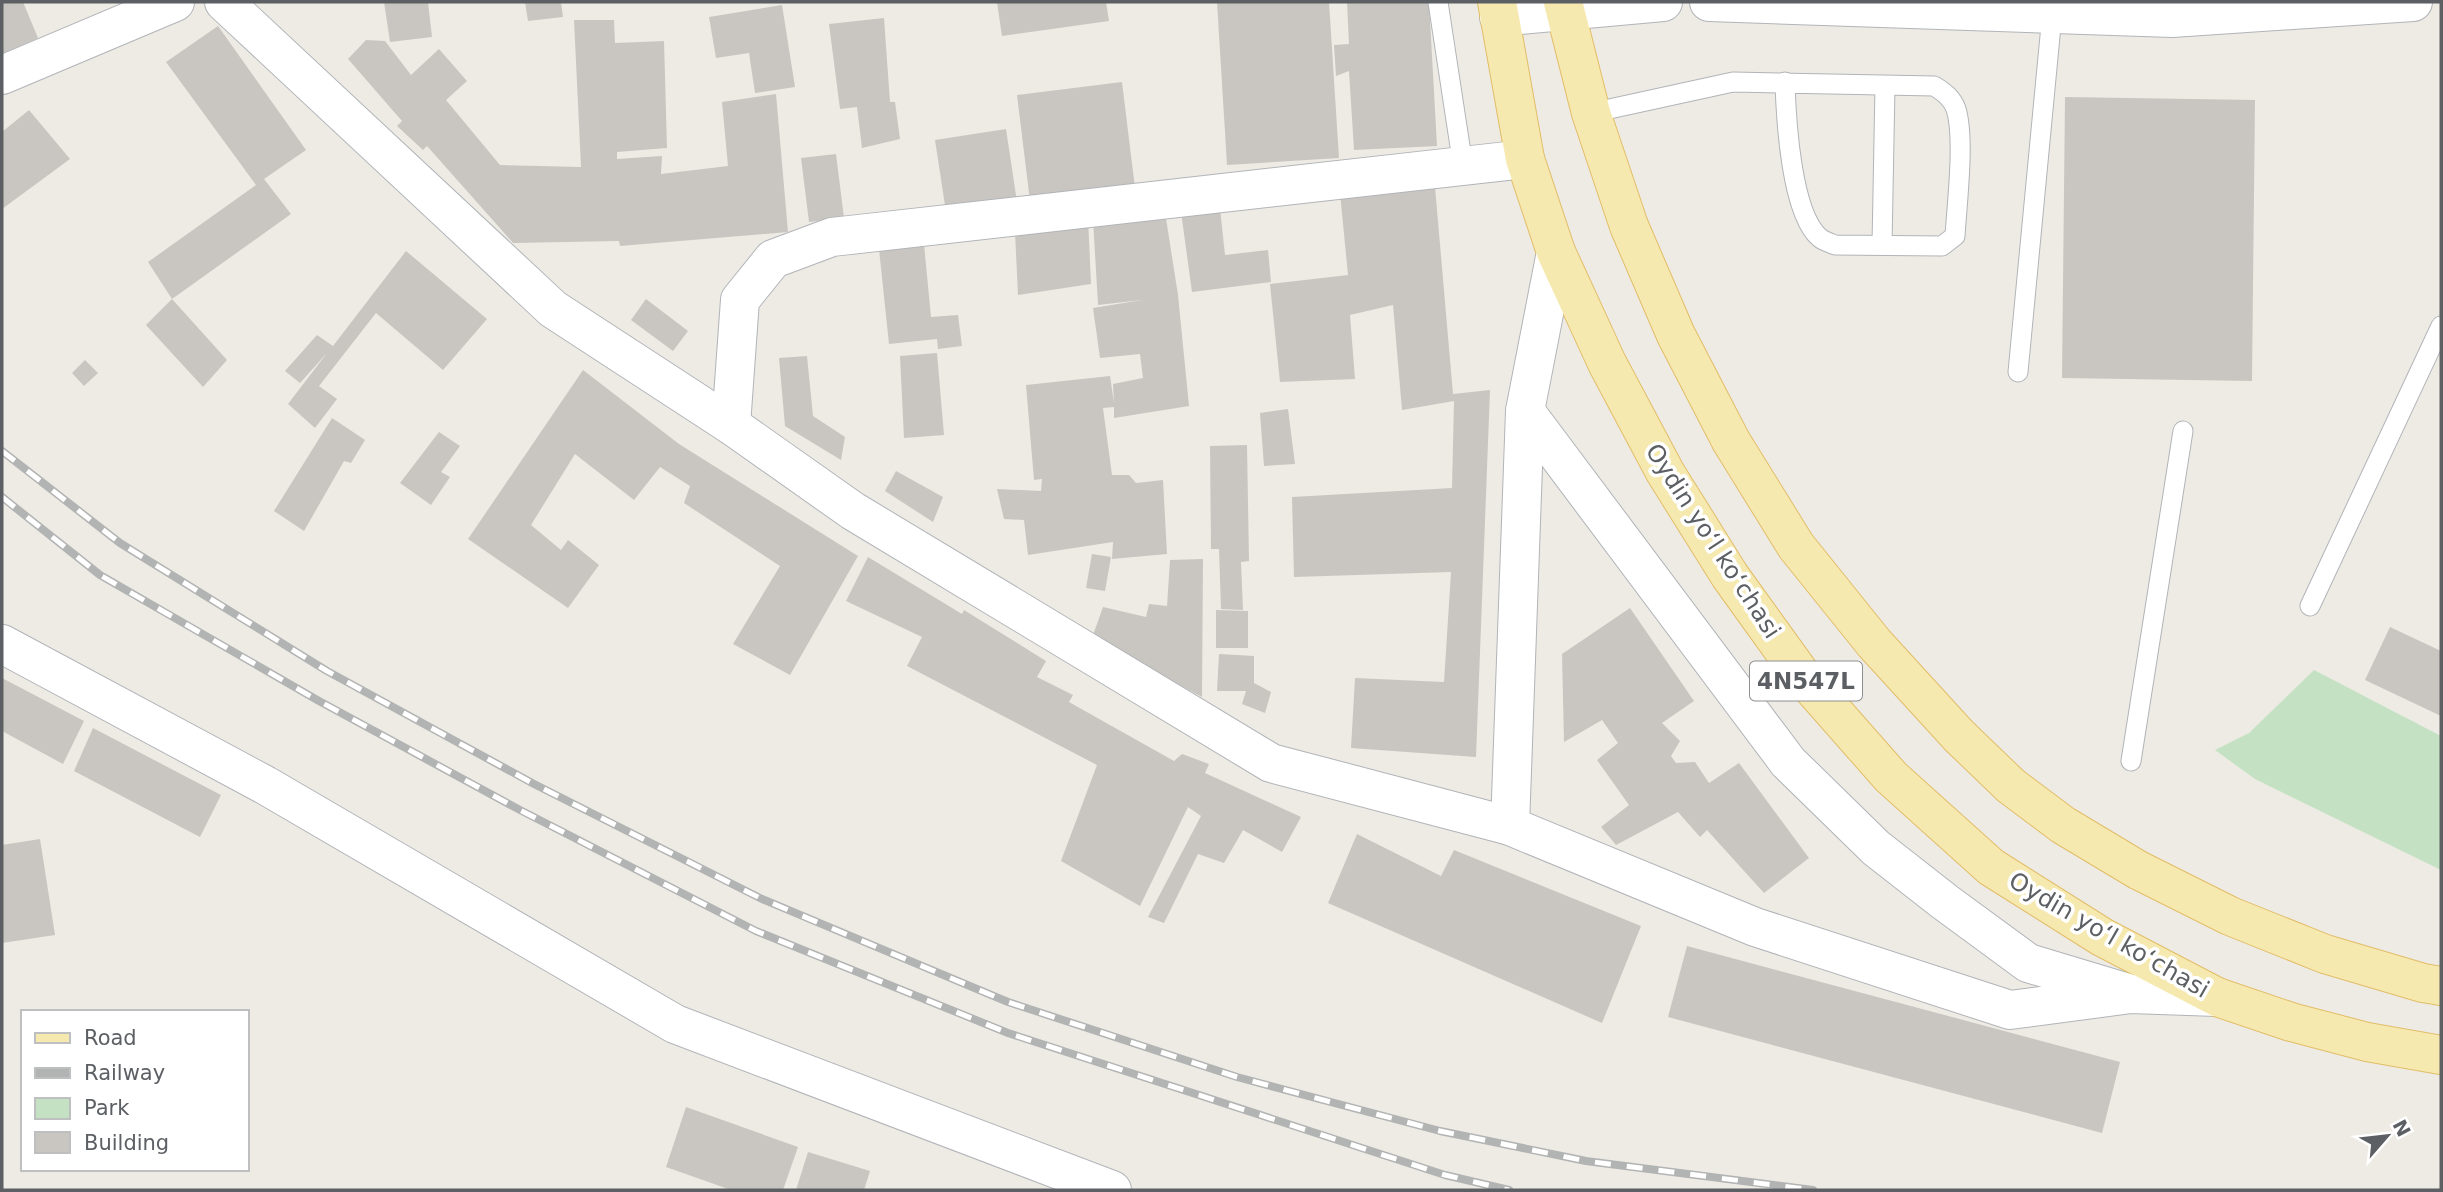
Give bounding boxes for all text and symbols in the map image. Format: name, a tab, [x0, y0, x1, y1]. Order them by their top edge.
street label: Oydin yoʻl koʻchasi	[1640, 438, 1786, 644]
road number: 4N547L	[1750, 662, 1862, 701]
street label: Oydin yoʻl koʻchasi	[2004, 866, 2214, 1004]
legend	[21, 1010, 248, 1171]
text: Road	[84, 1026, 137, 1050]
text: Railway	[84, 1061, 165, 1085]
text: Park	[84, 1096, 130, 1120]
north arrow	[2352, 1101, 2422, 1171]
text: N	[2389, 1116, 2415, 1140]
text: Building	[84, 1131, 169, 1155]

